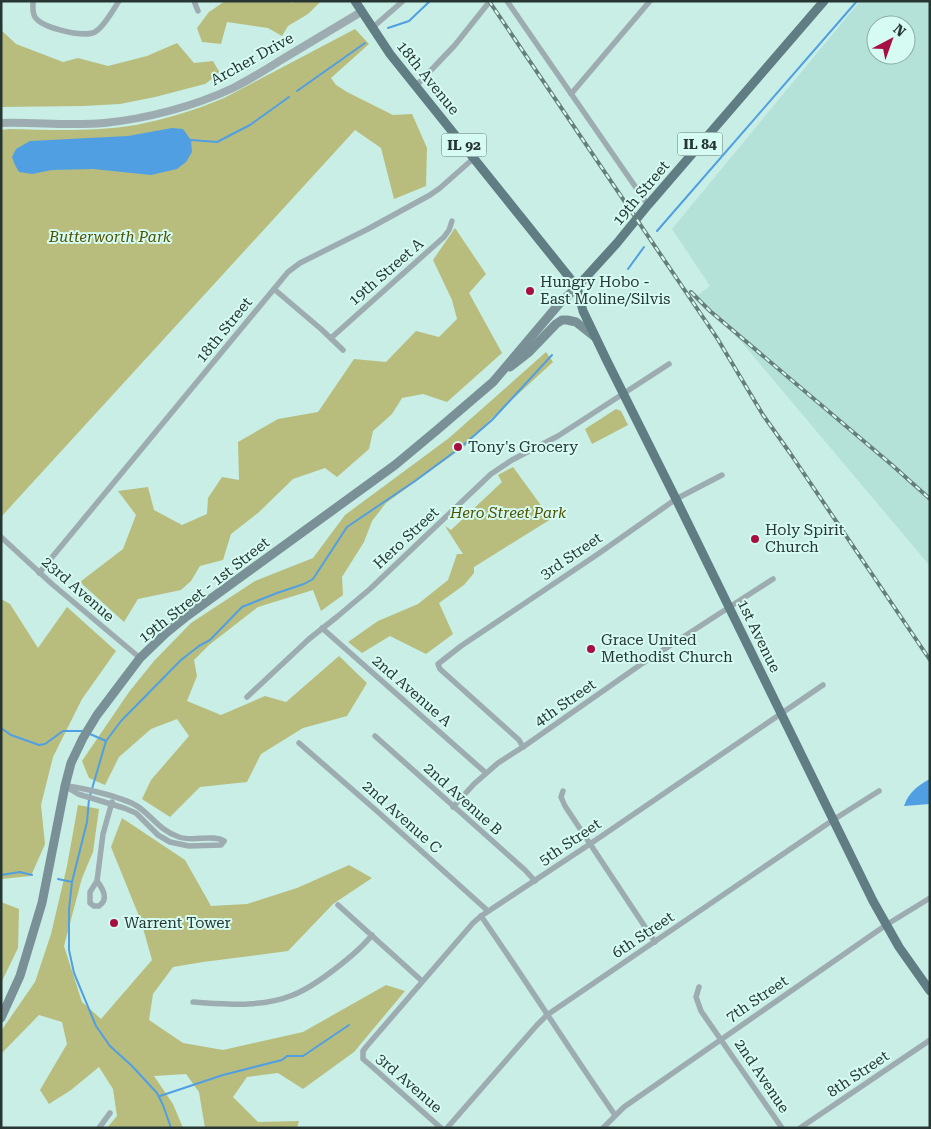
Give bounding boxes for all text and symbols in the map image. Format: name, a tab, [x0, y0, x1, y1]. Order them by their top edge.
north arrow	[866, 15, 916, 65]
text: N	[890, 21, 909, 40]
street label: Archer Drive	[207, 29, 297, 89]
street label: 18th Avenue	[393, 37, 463, 119]
road number: IL 84	[678, 132, 722, 156]
road number: IL 92	[442, 134, 486, 156]
street label: 19th Street	[609, 157, 674, 229]
park label: Butterworth Park	[48, 228, 172, 246]
street label: 19th Street A	[345, 234, 427, 309]
place label: Hungry Hobo - East Moline/Silvis	[540, 273, 670, 308]
marker: Hungry Hobo - East Moline/Silvis	[524, 285, 536, 297]
street label: 18th Street	[192, 293, 256, 366]
place label: Tony's Grocery	[468, 438, 578, 456]
marker: Tony's Grocery	[452, 441, 464, 453]
street label: Hero Street	[370, 503, 443, 573]
park label: Hero Street Park	[449, 504, 567, 522]
place label: Holy Spirit Church	[765, 521, 845, 556]
street label: 3rd Street	[537, 529, 606, 583]
street label: 19th Street - 1st Street	[135, 533, 273, 647]
marker: Holy Spirit Church	[749, 533, 761, 545]
street label: 23rd Avenue	[38, 553, 118, 625]
street label: 1st Avenue	[734, 597, 784, 675]
place label: Grace United Methodist Church	[601, 631, 733, 666]
marker: Grace United Methodist Church	[585, 643, 597, 655]
street label: 2nd Avenue A	[369, 652, 456, 731]
street label: 4th Street	[531, 675, 599, 731]
street label: 2nd Avenue B	[420, 759, 506, 839]
street label: 2nd Avenue C	[359, 777, 445, 857]
street label: 5th Street	[536, 815, 605, 869]
street label: 6th Street	[609, 908, 678, 962]
place label: Warrent Tower	[124, 914, 231, 932]
marker: Warrent Tower	[108, 917, 120, 929]
street label: 7th Street	[723, 972, 792, 1026]
street label: 2nd Avenue	[731, 1036, 793, 1116]
street label: 8th Street	[824, 1047, 893, 1101]
street label: 3rd Avenue	[372, 1049, 446, 1117]

